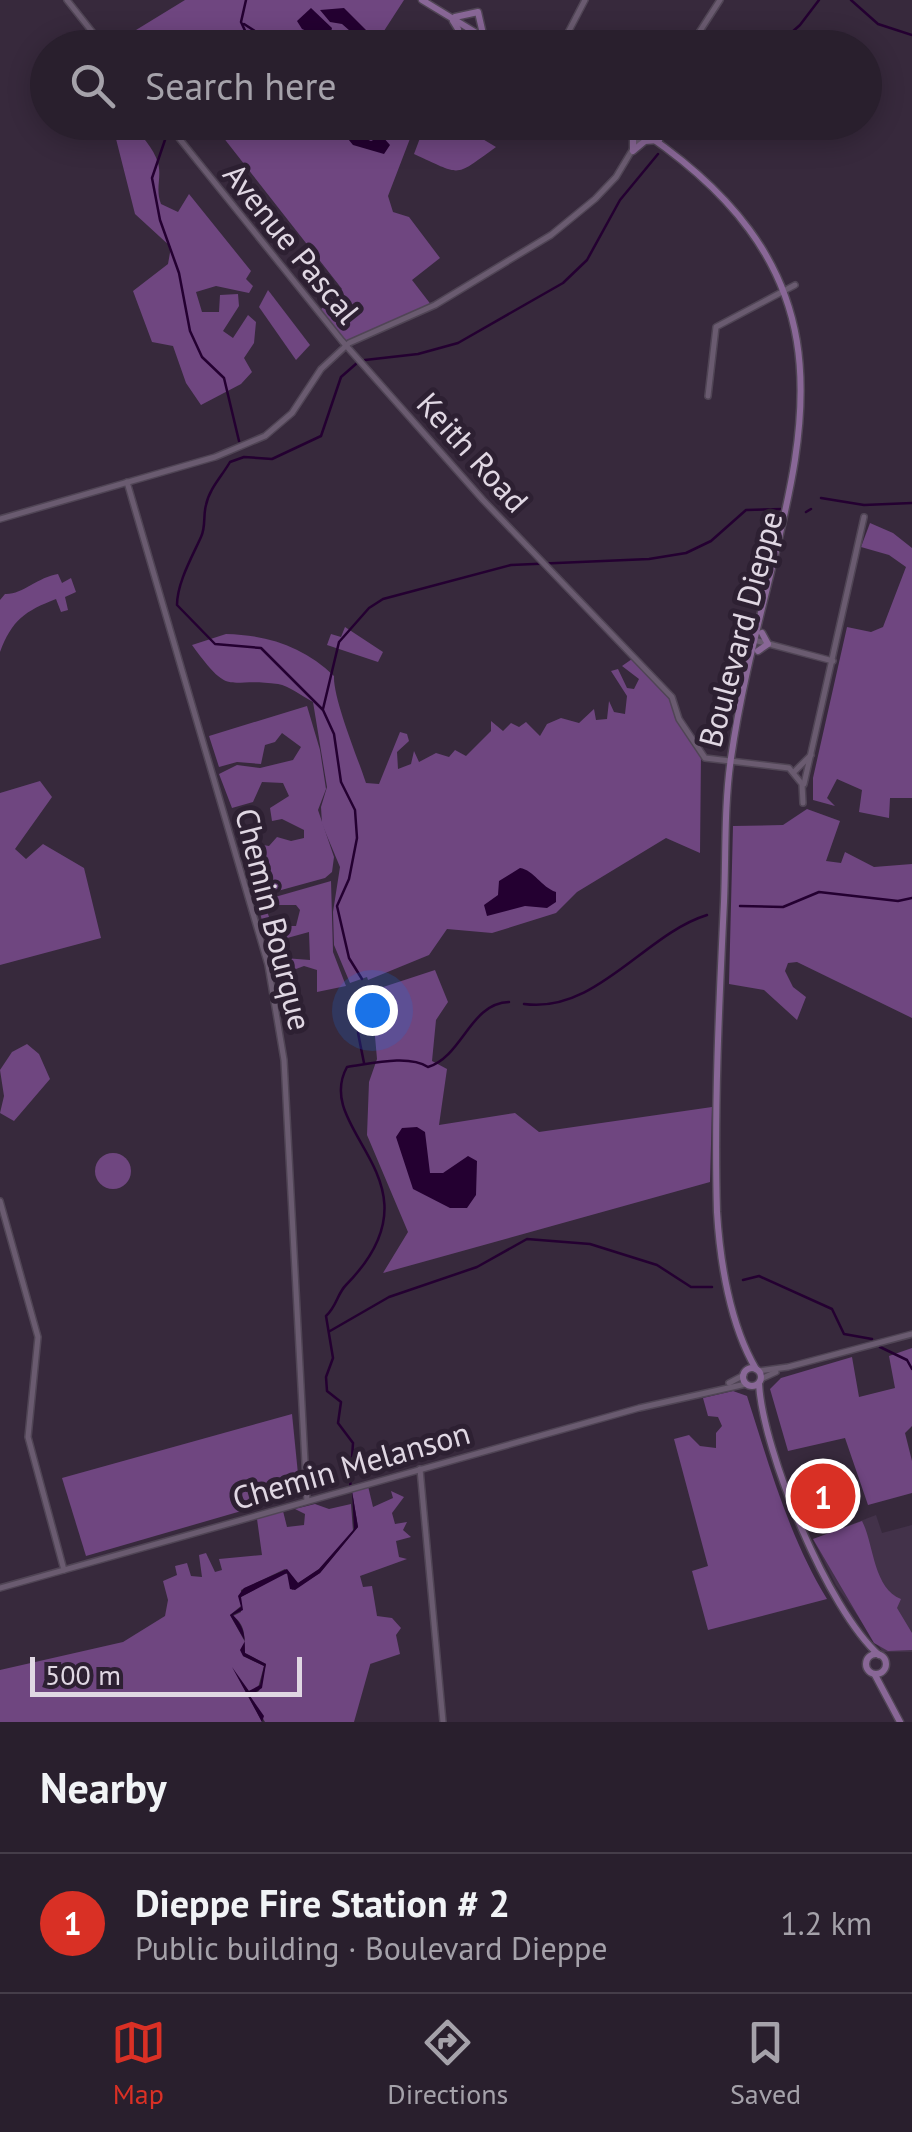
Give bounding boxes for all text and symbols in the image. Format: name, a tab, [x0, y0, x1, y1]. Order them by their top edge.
search box	[30, 30, 882, 140]
icon: search	[65, 58, 120, 113]
text: Search here	[145, 61, 337, 110]
street label: Avenue Pascal	[215, 154, 370, 332]
street label: Keith Road	[408, 383, 538, 521]
street label: Boulevard Dieppe	[688, 506, 792, 752]
street label: Chemin Bourque	[226, 804, 322, 1034]
your location	[347, 985, 398, 1036]
street label: Chemin Melanson	[227, 1411, 475, 1519]
pin: 1	[790, 1458, 856, 1534]
scale bar	[30, 1652, 302, 1696]
text: 500 m	[45, 1656, 121, 1693]
text: Nearby	[40, 1760, 167, 1815]
text: Dieppe Fire Station # 2	[135, 1878, 510, 1927]
text: 1	[63, 1902, 82, 1944]
text: 1.2 km	[780, 1902, 872, 1944]
text: Public building · Boulevard Dieppe	[135, 1927, 608, 1969]
tab: Map	[111, 2015, 166, 2112]
tab: Directions	[387, 2015, 508, 2112]
tab: Saved	[730, 2015, 801, 2112]

